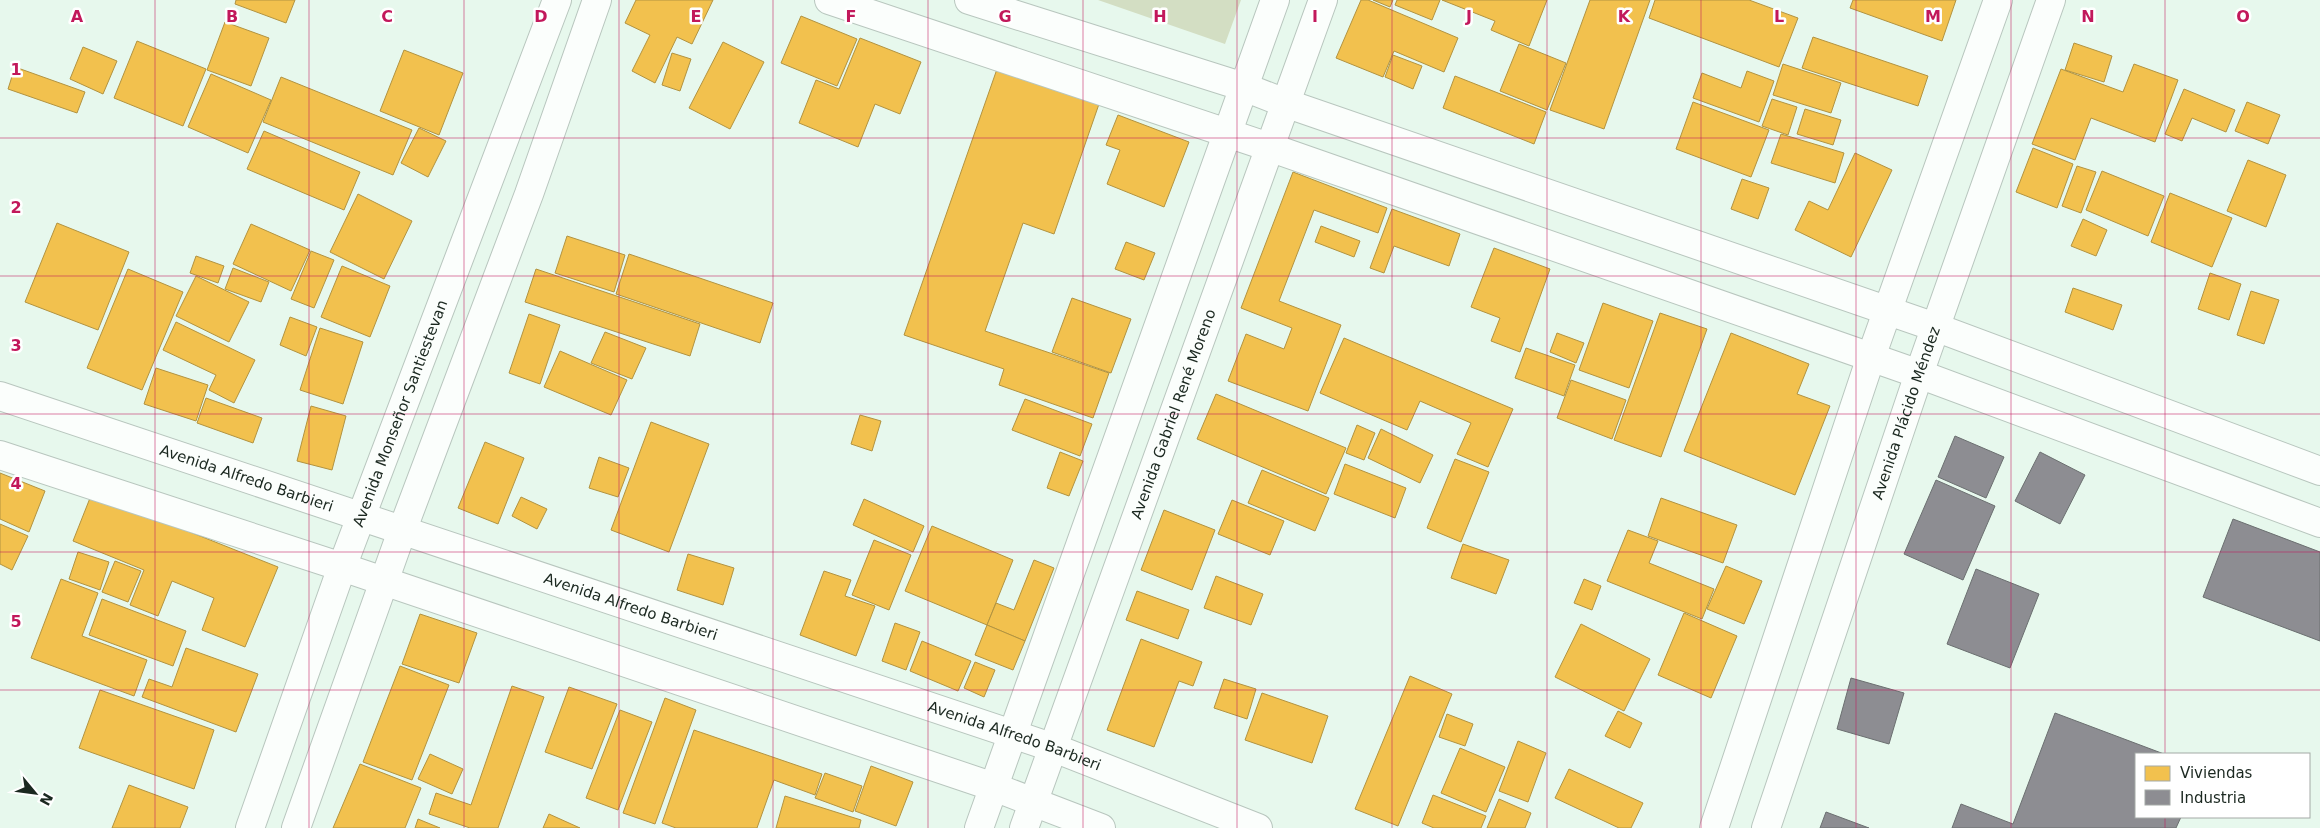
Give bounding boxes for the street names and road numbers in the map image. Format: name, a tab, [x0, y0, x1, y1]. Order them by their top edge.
street label: Avenida Monseñor Santiestevan	[349, 297, 451, 529]
street label: Avenida Gabriel René Moreno	[1127, 307, 1220, 522]
street label: Avenida Plácido Méndez	[1868, 324, 1944, 502]
street label: Avenida Alfredo Barbieri	[157, 441, 336, 516]
street label: Avenida Alfredo Barbieri	[542, 569, 720, 644]
street label: Avenida Alfredo Barbieri	[926, 698, 1104, 775]

